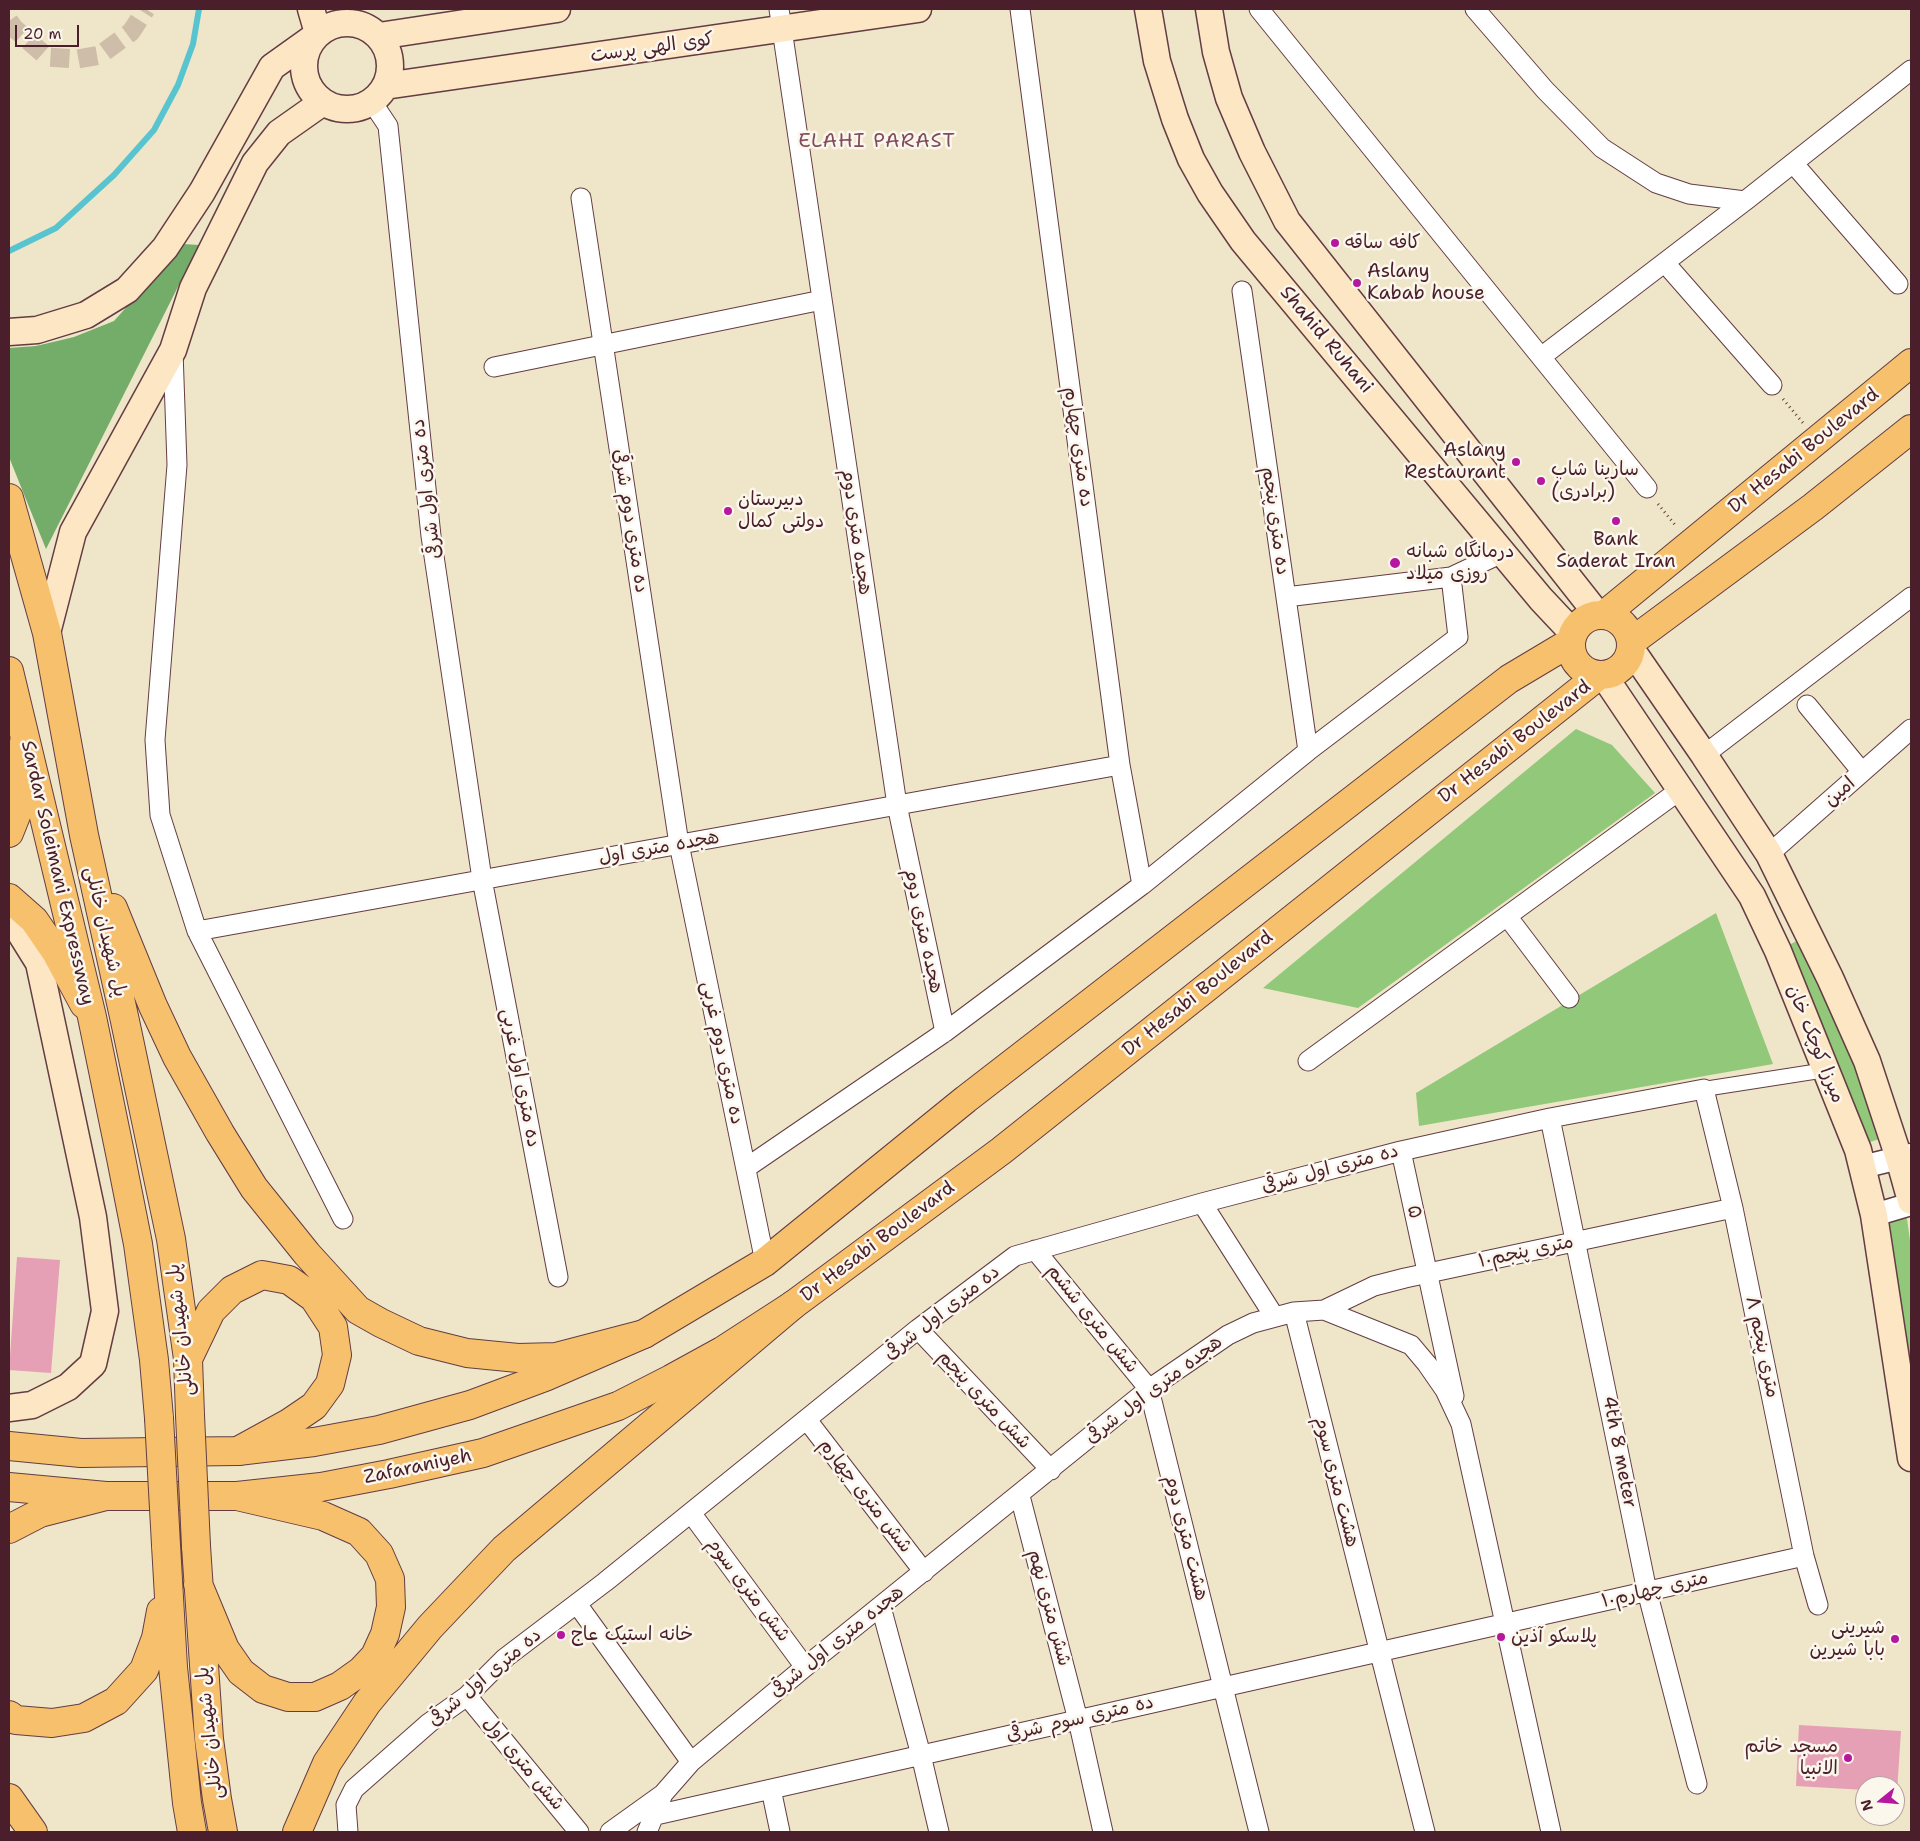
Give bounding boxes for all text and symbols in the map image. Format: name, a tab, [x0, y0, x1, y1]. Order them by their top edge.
scale bar	[18, 15, 81, 47]
text: 20 m	[23, 24, 62, 44]
street label: کوی الهی پرست	[589, 28, 715, 68]
district label: ELAHI PARAST	[797, 130, 957, 154]
place label: کافه ساقه	[1345, 232, 1421, 254]
marker: کافه ساقه	[1329, 237, 1341, 249]
place label: Aslany Kabab house	[1367, 261, 1485, 305]
marker: Aslany Kabab house	[1351, 277, 1363, 289]
street label: Shahid Ruhani	[1275, 282, 1377, 398]
street label: Dr Hesabi Boulevard	[1724, 383, 1884, 519]
street label: ده متری چهارم	[1058, 386, 1098, 508]
street label: ده متری اول شرقی	[407, 418, 447, 560]
place label: Aslany Restaurant	[1404, 440, 1506, 484]
street label: ده متری دوم شرقی	[607, 447, 653, 595]
marker: Aslany Restaurant	[1510, 456, 1522, 468]
place label: سارینا شاپ (برادری)	[1551, 459, 1639, 503]
street label: ده متری پنجم	[1256, 465, 1294, 577]
street label: هجده متری دوم	[836, 468, 876, 596]
marker: سارینا شاپ (برادری)	[1535, 475, 1547, 487]
place label: دبیرستان دولتی کمال	[738, 489, 824, 533]
marker: دبیرستان دولتی کمال	[722, 505, 734, 517]
marker: Bank Saderat Iran	[1610, 515, 1622, 527]
place label: Bank Saderat Iran	[1556, 529, 1676, 573]
place label: درمانگاه شبانه روزی میلاد	[1406, 541, 1514, 585]
marker: درمانگاه شبانه روزی میلاد	[1388, 556, 1402, 570]
street label: Dr Hesabi Boulevard	[1434, 675, 1596, 809]
street label: Sardar Soleimani Expressway	[15, 738, 99, 1008]
street label: امین	[1820, 772, 1860, 812]
street label: هجده متری اول	[597, 826, 721, 870]
street label: پل شهیدان خانلی	[79, 865, 131, 999]
street label: هجده متری دوم	[899, 867, 947, 995]
street label: Dr Hesabi Boulevard	[1118, 926, 1278, 1062]
street label: ده متری دوم غربی	[696, 979, 748, 1127]
street label: میرزا کوچک خان	[1781, 982, 1849, 1106]
street label: ده متری اول غربی	[495, 1007, 545, 1149]
street label: ده متری اول شرقی	[1259, 1140, 1401, 1198]
street label: Dr Hesabi Boulevard	[796, 1177, 960, 1307]
street label: ۵	[1401, 1203, 1427, 1221]
street label: ۱۰متری پنجم	[1476, 1231, 1576, 1273]
street label: شش متری ششم	[1041, 1260, 1143, 1378]
street label: ده متری اول شرقی	[879, 1261, 1005, 1365]
street label: پل شهیدان خانلی	[163, 1263, 199, 1397]
street label: ۸ متری پنجم	[1740, 1294, 1784, 1400]
street label: هجده متری اول شرقی	[1081, 1331, 1227, 1449]
street label: شش متری پنجم	[932, 1346, 1036, 1454]
street label: 4th 8 meter	[1597, 1394, 1641, 1510]
street label: هشت متری سوم	[1309, 1414, 1363, 1550]
street label: شش متری چهارم	[813, 1434, 917, 1558]
street label: Zafaraniyeh	[362, 1444, 474, 1490]
street label: هشت متری دوم	[1159, 1473, 1213, 1603]
street label: شش متری سوم	[701, 1533, 795, 1647]
street label: شش متری نهم	[1023, 1547, 1075, 1669]
street label: ۱۰متری چهارم	[1599, 1567, 1711, 1613]
street label: هجده متری اول شرقی	[765, 1581, 909, 1703]
place label: شیرینی بابا شیرین	[1809, 1617, 1885, 1661]
street label: ده متری اول شرقی	[424, 1624, 546, 1732]
place label: خانه استیک عاج	[571, 1624, 693, 1646]
place label: پلاسکو آذین	[1511, 1626, 1597, 1648]
marker: خانه استیک عاج	[555, 1629, 567, 1641]
marker: پلاسکو آذین	[1495, 1631, 1507, 1643]
marker: شیرینی بابا شیرین	[1889, 1633, 1901, 1645]
street label: پل شهیدان خانلی	[192, 1666, 228, 1800]
street label: ده متری سوم شرقی	[1004, 1691, 1156, 1747]
street label: شش متری اول	[477, 1713, 569, 1815]
place label: مسجد خاتم الانبیا	[1745, 1736, 1838, 1780]
marker: مسجد خاتم الانبیا	[1842, 1752, 1854, 1764]
north arrow	[1855, 1776, 1905, 1826]
text: N	[1856, 1797, 1877, 1813]

